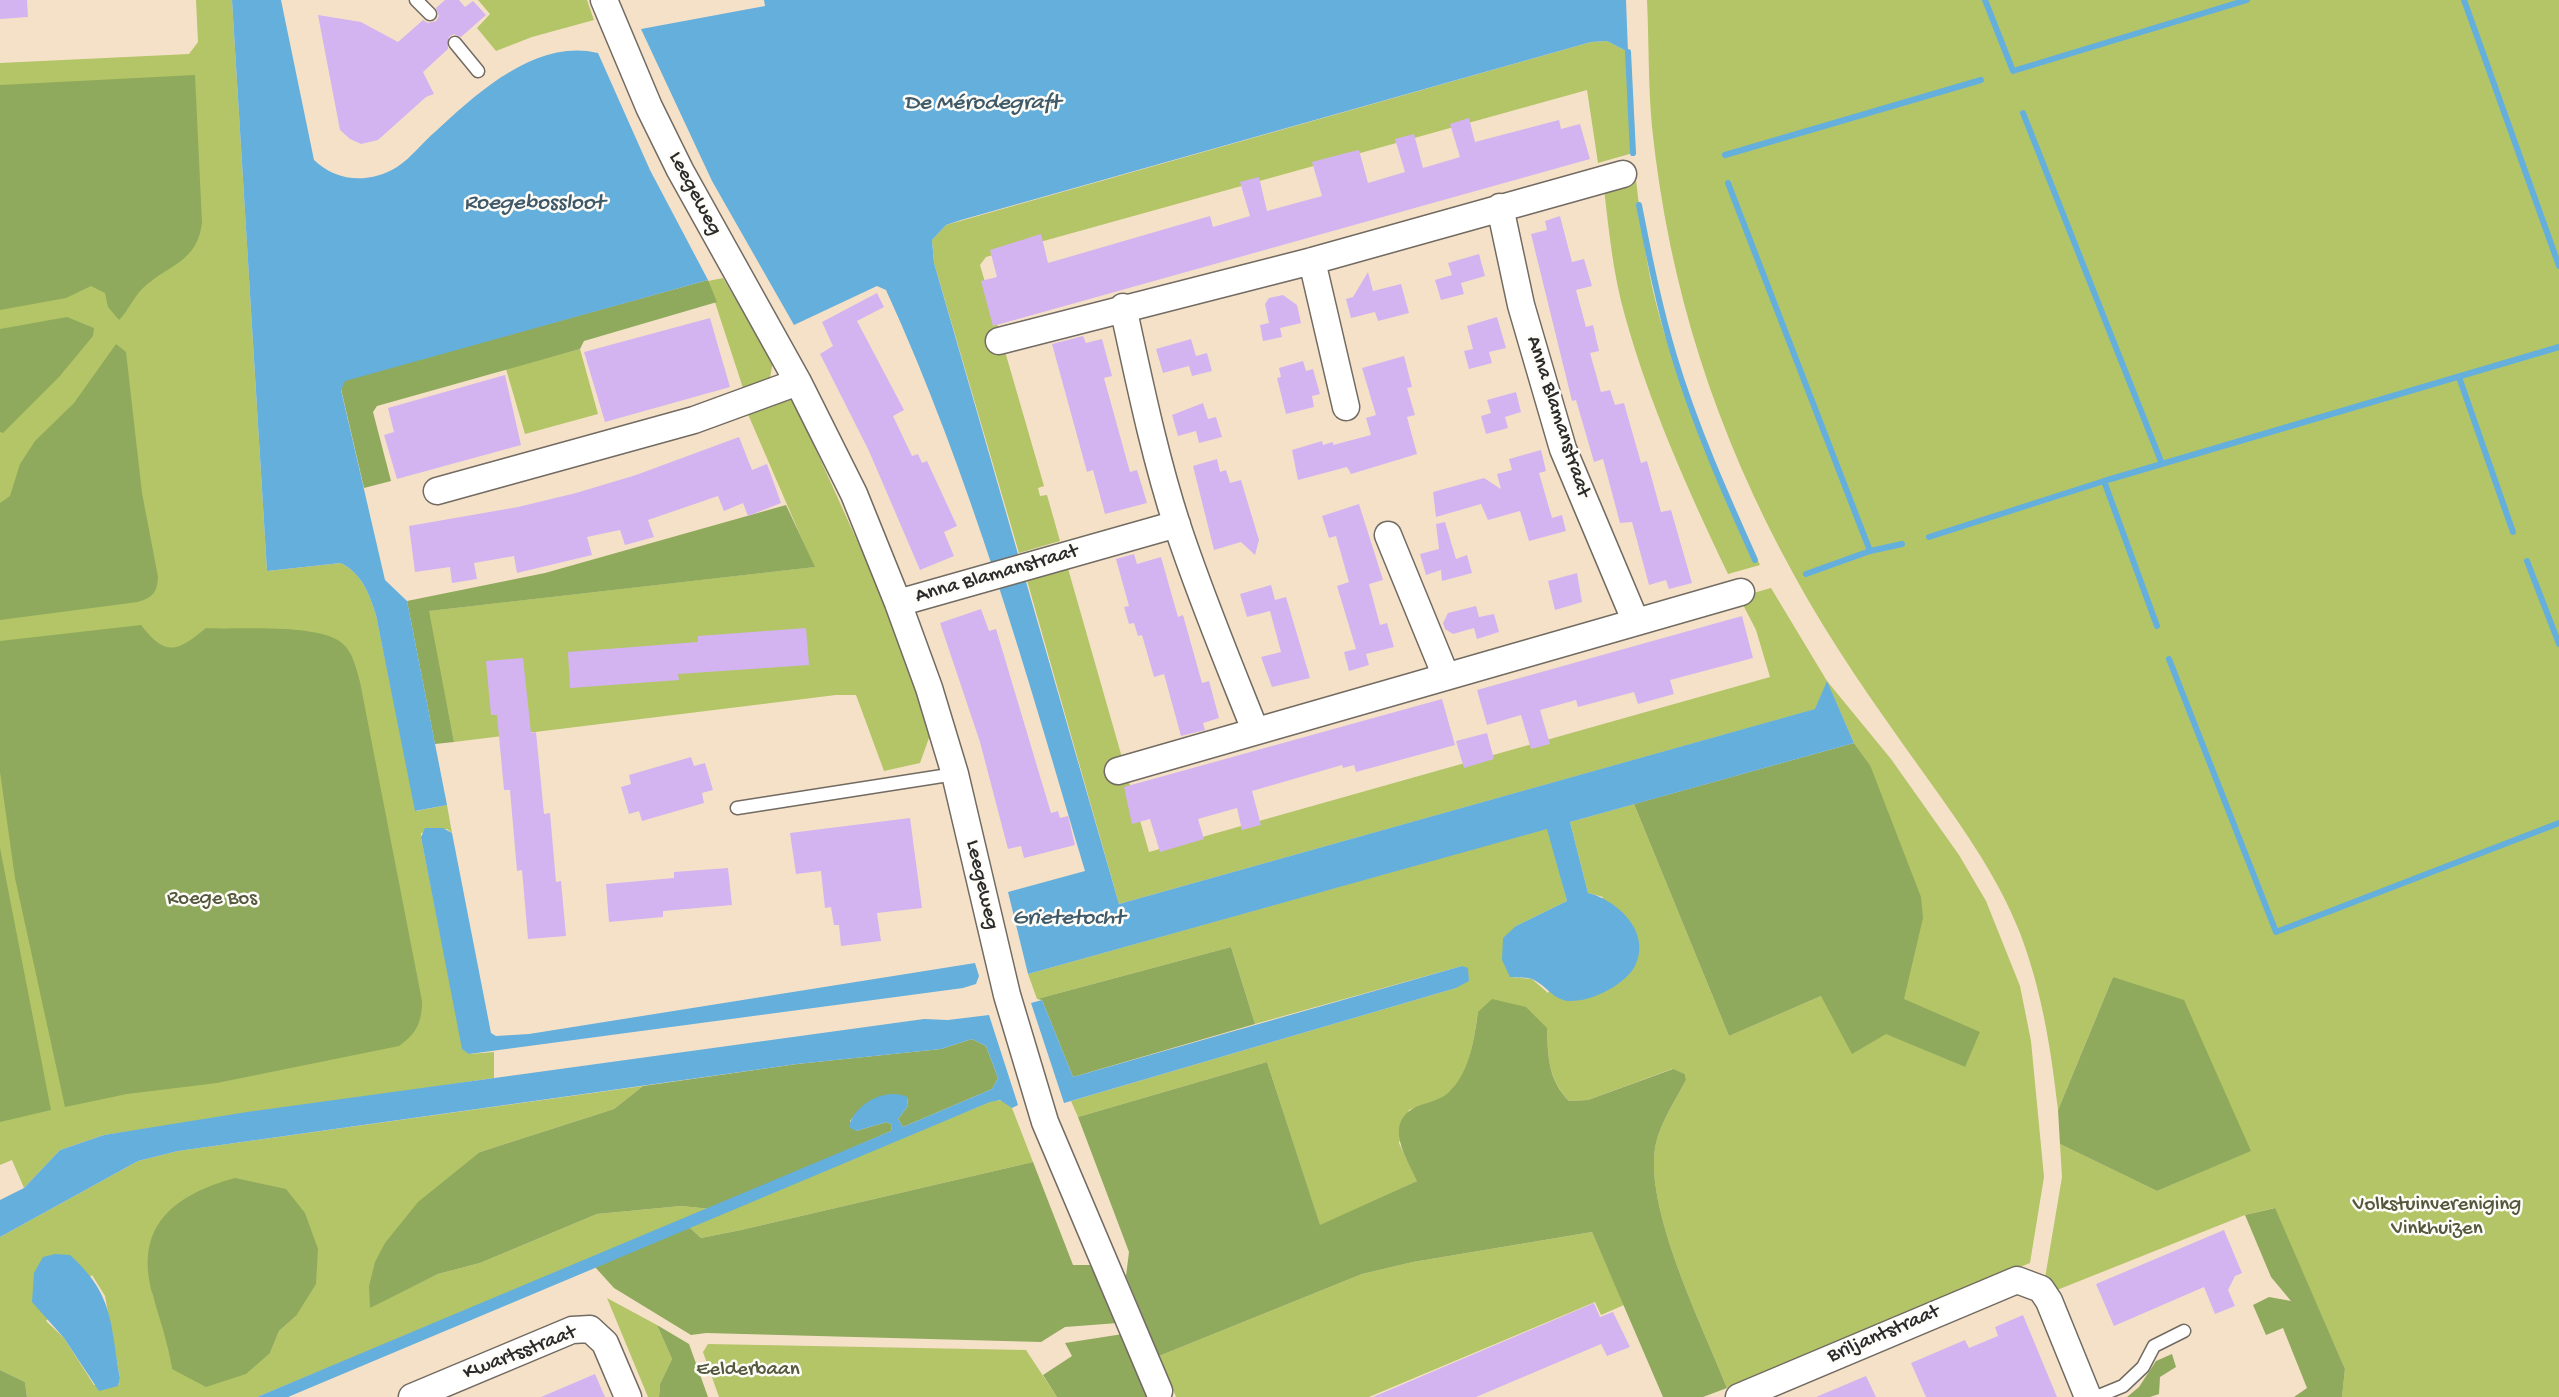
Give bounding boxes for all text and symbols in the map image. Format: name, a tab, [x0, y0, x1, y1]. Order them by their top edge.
water label: De Mérodegraft	[904, 90, 1060, 118]
street label: Leegeweg	[661, 148, 727, 240]
water label: Roegebossloot	[464, 190, 604, 218]
street label: Anna Blamanstraat	[1519, 333, 1595, 501]
street label: Anna Blamanstraat	[913, 540, 1081, 610]
street label: Leegeweg	[958, 838, 1004, 932]
park label: Roege Bos	[167, 887, 257, 913]
water label: Grietetocht	[1012, 905, 1124, 933]
park label: Volkstuinvereniging Vinkhuizen	[2353, 1193, 2521, 1243]
street label: Briljantstraat	[1824, 1300, 1944, 1370]
street label: Kwartsstraat	[460, 1321, 580, 1387]
park label: Eelderbaan	[696, 1358, 800, 1384]

